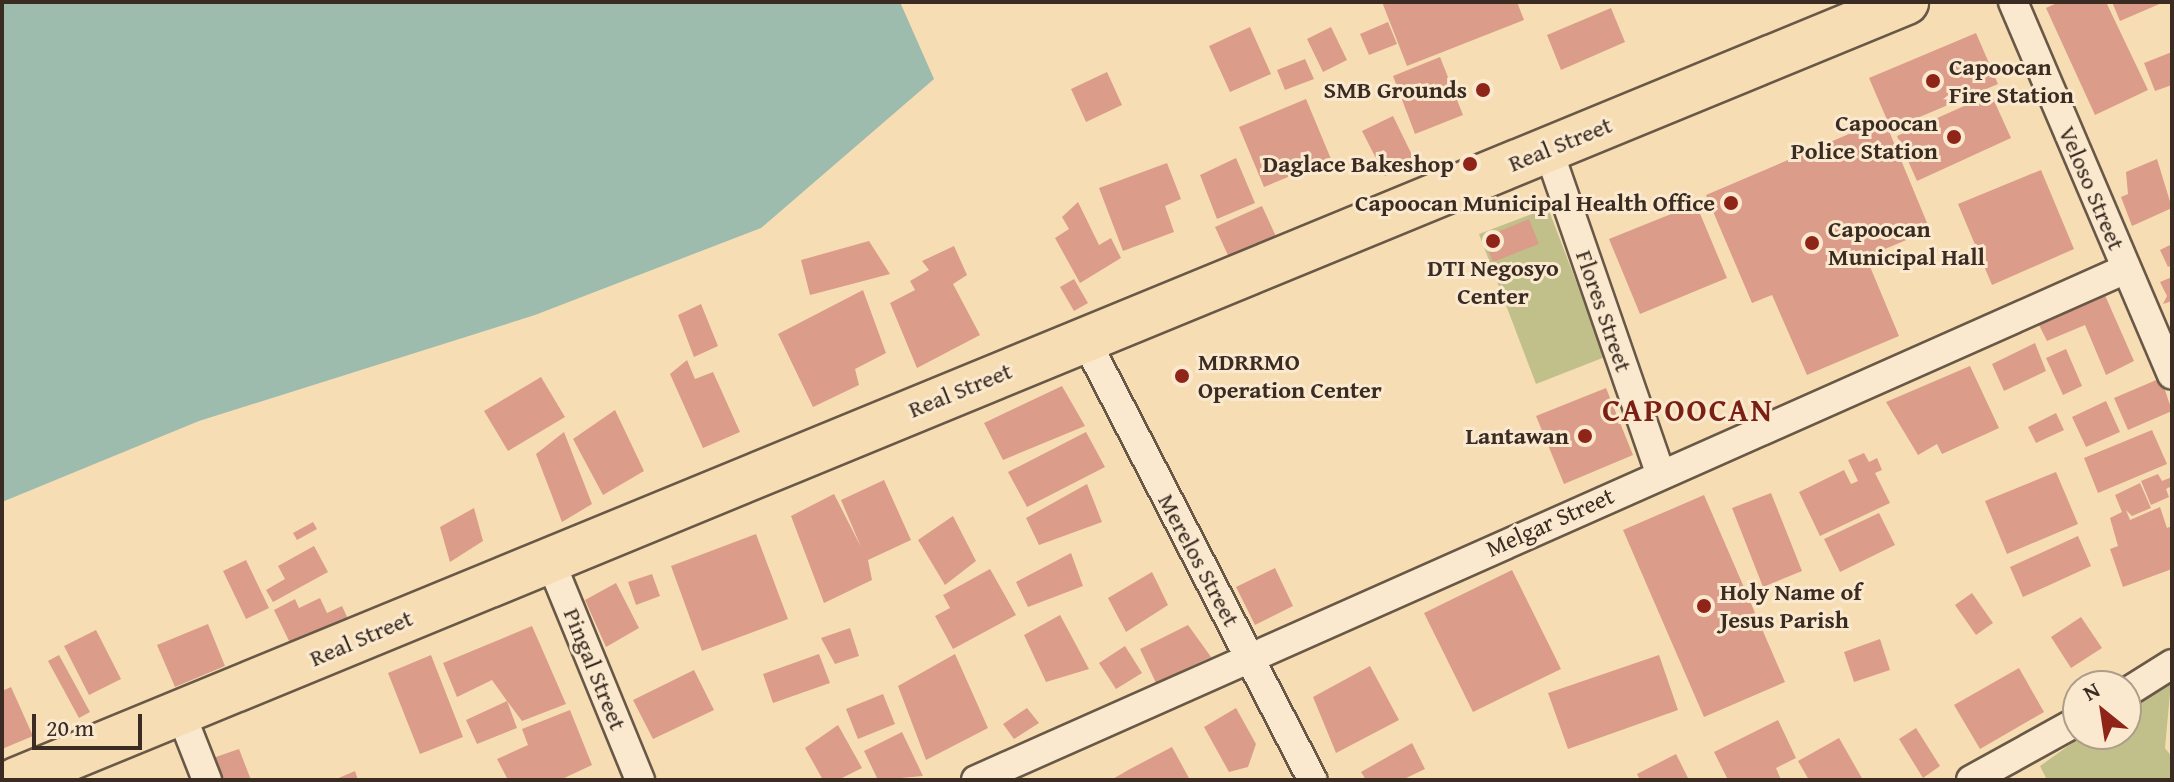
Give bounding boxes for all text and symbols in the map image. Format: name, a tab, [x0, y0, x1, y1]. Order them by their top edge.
place label: Capoocan Fire Station	[1949, 53, 2074, 109]
marker: Capoocan Fire Station	[1924, 72, 1942, 90]
place label: SMB Grounds	[1324, 76, 1467, 104]
marker: SMB Grounds	[1474, 81, 1492, 99]
place label: Capoocan Police Station	[1791, 109, 1938, 165]
street label: Real Street	[1504, 110, 1616, 178]
street label: Veloso Street	[2053, 121, 2131, 255]
marker: Capoocan Police Station	[1945, 128, 1963, 146]
place label: Daglace Bakeshop	[1263, 150, 1454, 178]
marker: Daglace Bakeshop	[1461, 155, 1479, 173]
place label: Capoocan Municipal Health Office	[1355, 189, 1715, 217]
marker: Capoocan Municipal Health Office	[1722, 194, 1740, 212]
place label: Capoocan Municipal Hall	[1828, 215, 1985, 271]
marker: DTI Negosyo Center	[1484, 232, 1502, 250]
marker: Capoocan Municipal Hall	[1803, 234, 1821, 252]
street label: Flores Street	[1570, 246, 1638, 376]
place label: DTI Negosyo Center	[1427, 254, 1559, 310]
place label: MDRRMO Operation Center	[1198, 348, 1382, 404]
street label: Real Street	[904, 356, 1016, 424]
marker: MDRRMO Operation Center	[1173, 367, 1191, 385]
district label: CAPOOCAN	[1602, 391, 1774, 429]
place label: Lantawan	[1466, 422, 1569, 450]
marker: Lantawan	[1576, 427, 1594, 445]
street label: Melgar Street	[1482, 481, 1618, 563]
street label: Merelos Street	[1152, 489, 1246, 631]
place label: Holy Name of Jesus Parish	[1720, 578, 1862, 634]
marker: Holy Name of Jesus Parish	[1695, 597, 1713, 615]
street label: Real Street	[305, 603, 417, 673]
street label: Pingal Street	[557, 604, 633, 734]
north arrow	[2062, 670, 2142, 750]
text: N	[2077, 673, 2105, 708]
scale bar	[36, 698, 146, 748]
text: 20 m	[46, 710, 94, 745]

